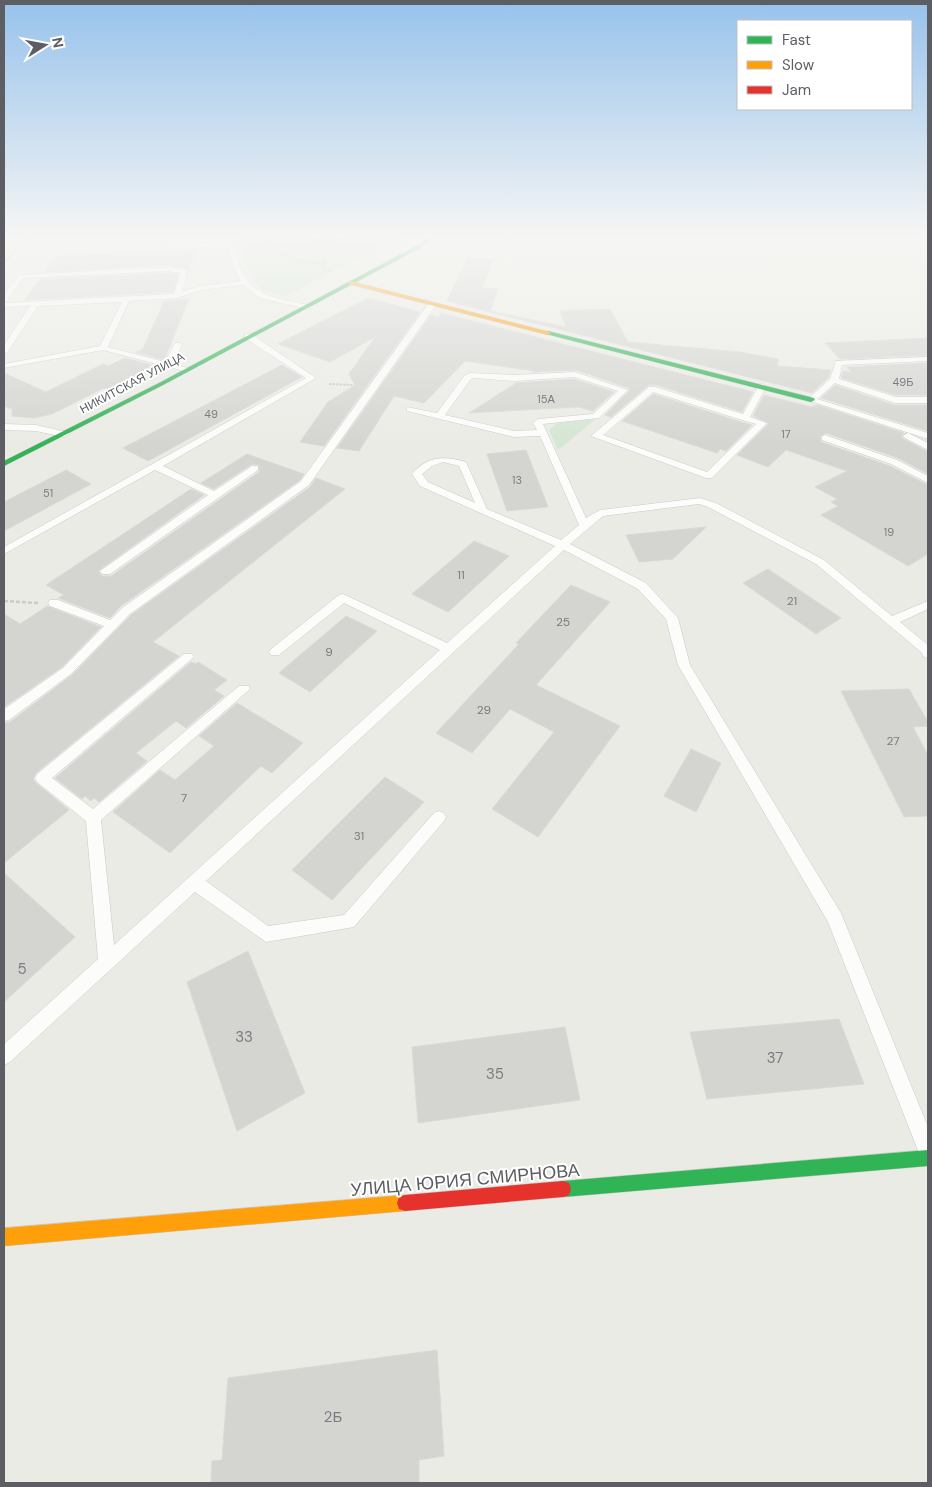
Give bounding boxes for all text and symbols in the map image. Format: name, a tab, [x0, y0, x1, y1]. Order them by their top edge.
north arrow	[20, 20, 70, 70]
legend	[737, 20, 912, 110]
text: Fast	[782, 30, 811, 50]
text: N	[48, 36, 68, 49]
text: Slow	[782, 55, 815, 75]
text: Jam	[782, 80, 811, 100]
street label: НИКИТСКАЯ УЛИЦА	[77, 349, 187, 417]
house number: 49Б	[893, 375, 913, 389]
house number: 15А	[537, 392, 555, 406]
house number: 49	[204, 407, 218, 421]
house number: 17	[781, 427, 791, 441]
house number: 13	[512, 473, 522, 487]
house number: 51	[43, 486, 53, 500]
house number: 19	[884, 525, 894, 539]
house number: 11	[457, 567, 465, 583]
house number: 21	[787, 593, 797, 609]
house number: 25	[556, 614, 570, 630]
house number: 9	[325, 644, 333, 660]
house number: 29	[477, 702, 491, 718]
house number: 27	[886, 733, 900, 749]
house number: 7	[181, 790, 187, 806]
house number: 31	[354, 828, 364, 844]
house number: 5	[17, 959, 27, 979]
house number: 33	[235, 1027, 253, 1047]
house number: 37	[767, 1048, 783, 1068]
house number: 35	[486, 1064, 504, 1084]
street label: УЛИЦА ЮРИЯ СМИРНОВА	[350, 1158, 580, 1202]
house number: 2Б	[324, 1407, 342, 1427]

